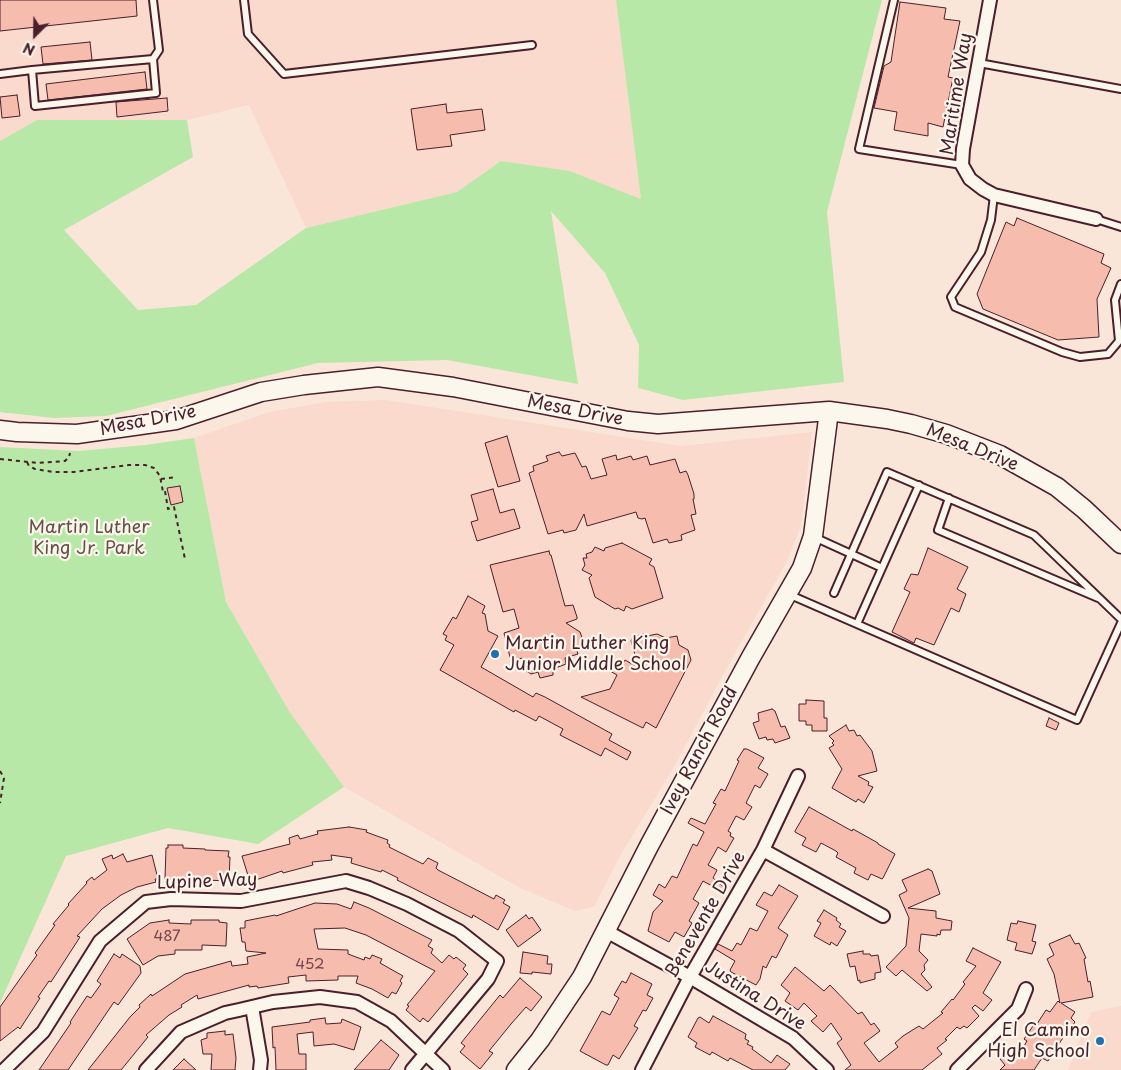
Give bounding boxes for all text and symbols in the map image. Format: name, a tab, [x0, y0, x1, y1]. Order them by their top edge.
north arrow	[10, 10, 60, 60]
street label: Maritime Way	[937, 31, 977, 157]
text: N	[20, 37, 38, 61]
street label: Mesa Drive	[525, 391, 625, 431]
street label: Mesa Drive	[98, 401, 198, 441]
street label: Mesa Drive	[923, 420, 1021, 476]
park label: Martin Luther King Jr. Park	[28, 517, 150, 560]
place label: Martin Luther King Junior Middle School	[505, 633, 686, 676]
marker: Martin Luther King Junior Middle School	[489, 648, 501, 660]
street label: Ivey Ranch Road	[657, 683, 743, 819]
street label: Benevente Drive	[661, 848, 751, 982]
street label: Lupine Way	[156, 869, 258, 895]
house number: 487	[154, 928, 180, 946]
house number: 452	[295, 956, 325, 974]
street label: Justina Drive	[701, 956, 809, 1036]
place label: El Camino High School	[987, 1020, 1090, 1062]
marker: El Camino High School	[1094, 1035, 1106, 1047]

